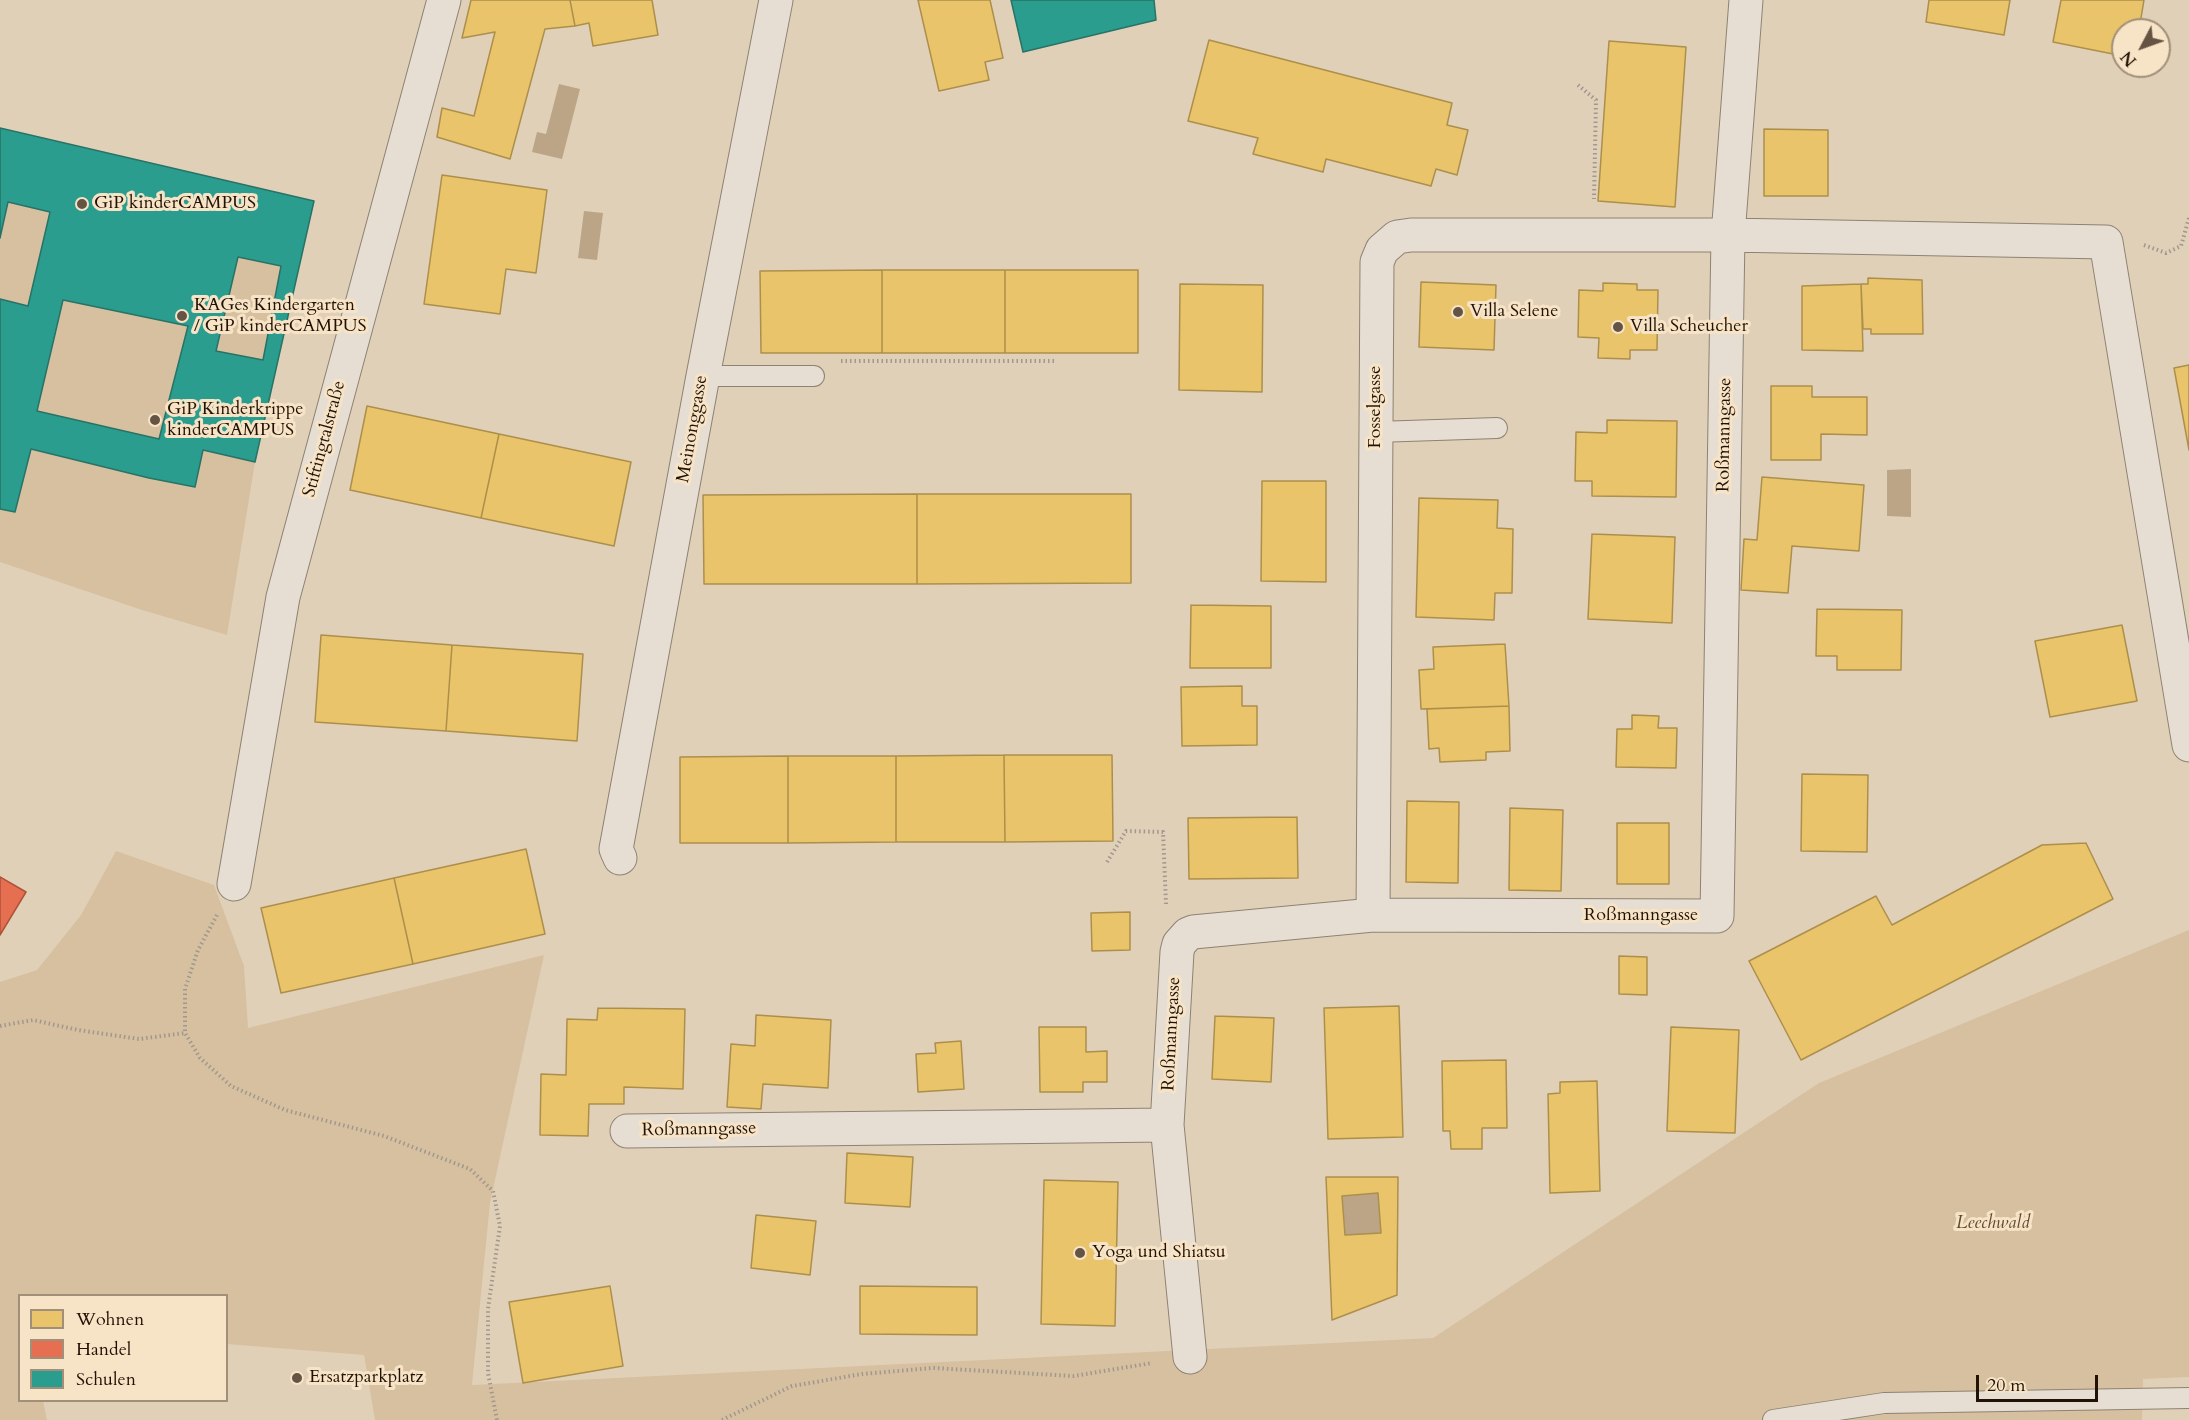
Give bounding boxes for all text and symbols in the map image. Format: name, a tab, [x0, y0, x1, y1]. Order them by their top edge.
north arrow	[2111, 18, 2171, 78]
text: N	[2116, 46, 2142, 71]
place label: GiP kinderCAMPUS	[94, 193, 256, 215]
marker: GiP kinderCAMPUS	[75, 197, 89, 211]
place label: KAGes Kindergarten / GiP kinderCAMPUS	[194, 295, 367, 338]
place label: Villa Selene	[1470, 301, 1558, 323]
marker: Villa Selene	[1451, 305, 1465, 319]
marker: KAGes Kindergarten / GiP kinderCAMPUS	[175, 309, 189, 323]
place label: Villa Scheucher	[1630, 316, 1748, 338]
marker: Villa Scheucher	[1611, 320, 1625, 334]
street label: Fosselgasse	[1365, 366, 1387, 448]
street label: Meinonggasse	[673, 374, 713, 484]
street label: Roßmanngasse	[1713, 378, 1737, 492]
street label: Stiftingtalstraße	[299, 379, 351, 499]
place label: GiP Kinderkrippe kinderCAMPUS	[167, 399, 303, 442]
marker: GiP Kinderkrippe kinderCAMPUS	[148, 413, 162, 427]
street label: Roßmanngasse	[1584, 905, 1698, 927]
street label: Roßmanngasse	[1158, 976, 1186, 1092]
street label: Roßmanngasse	[642, 1118, 756, 1142]
park label: Leechwald	[1956, 1213, 2030, 1235]
place label: Yoga und Shiatsu	[1092, 1242, 1226, 1264]
marker: Yoga und Shiatsu	[1073, 1246, 1087, 1260]
legend	[18, 1294, 228, 1402]
text: Wohnen	[76, 1307, 144, 1332]
text: Handel	[76, 1337, 131, 1362]
scale bar	[1979, 1363, 2100, 1401]
text: Schulen	[76, 1367, 136, 1392]
place label: Ersatzparkplatz	[309, 1367, 423, 1389]
marker: Ersatzparkplatz	[290, 1371, 304, 1385]
text: 20 m	[1987, 1373, 2026, 1398]

